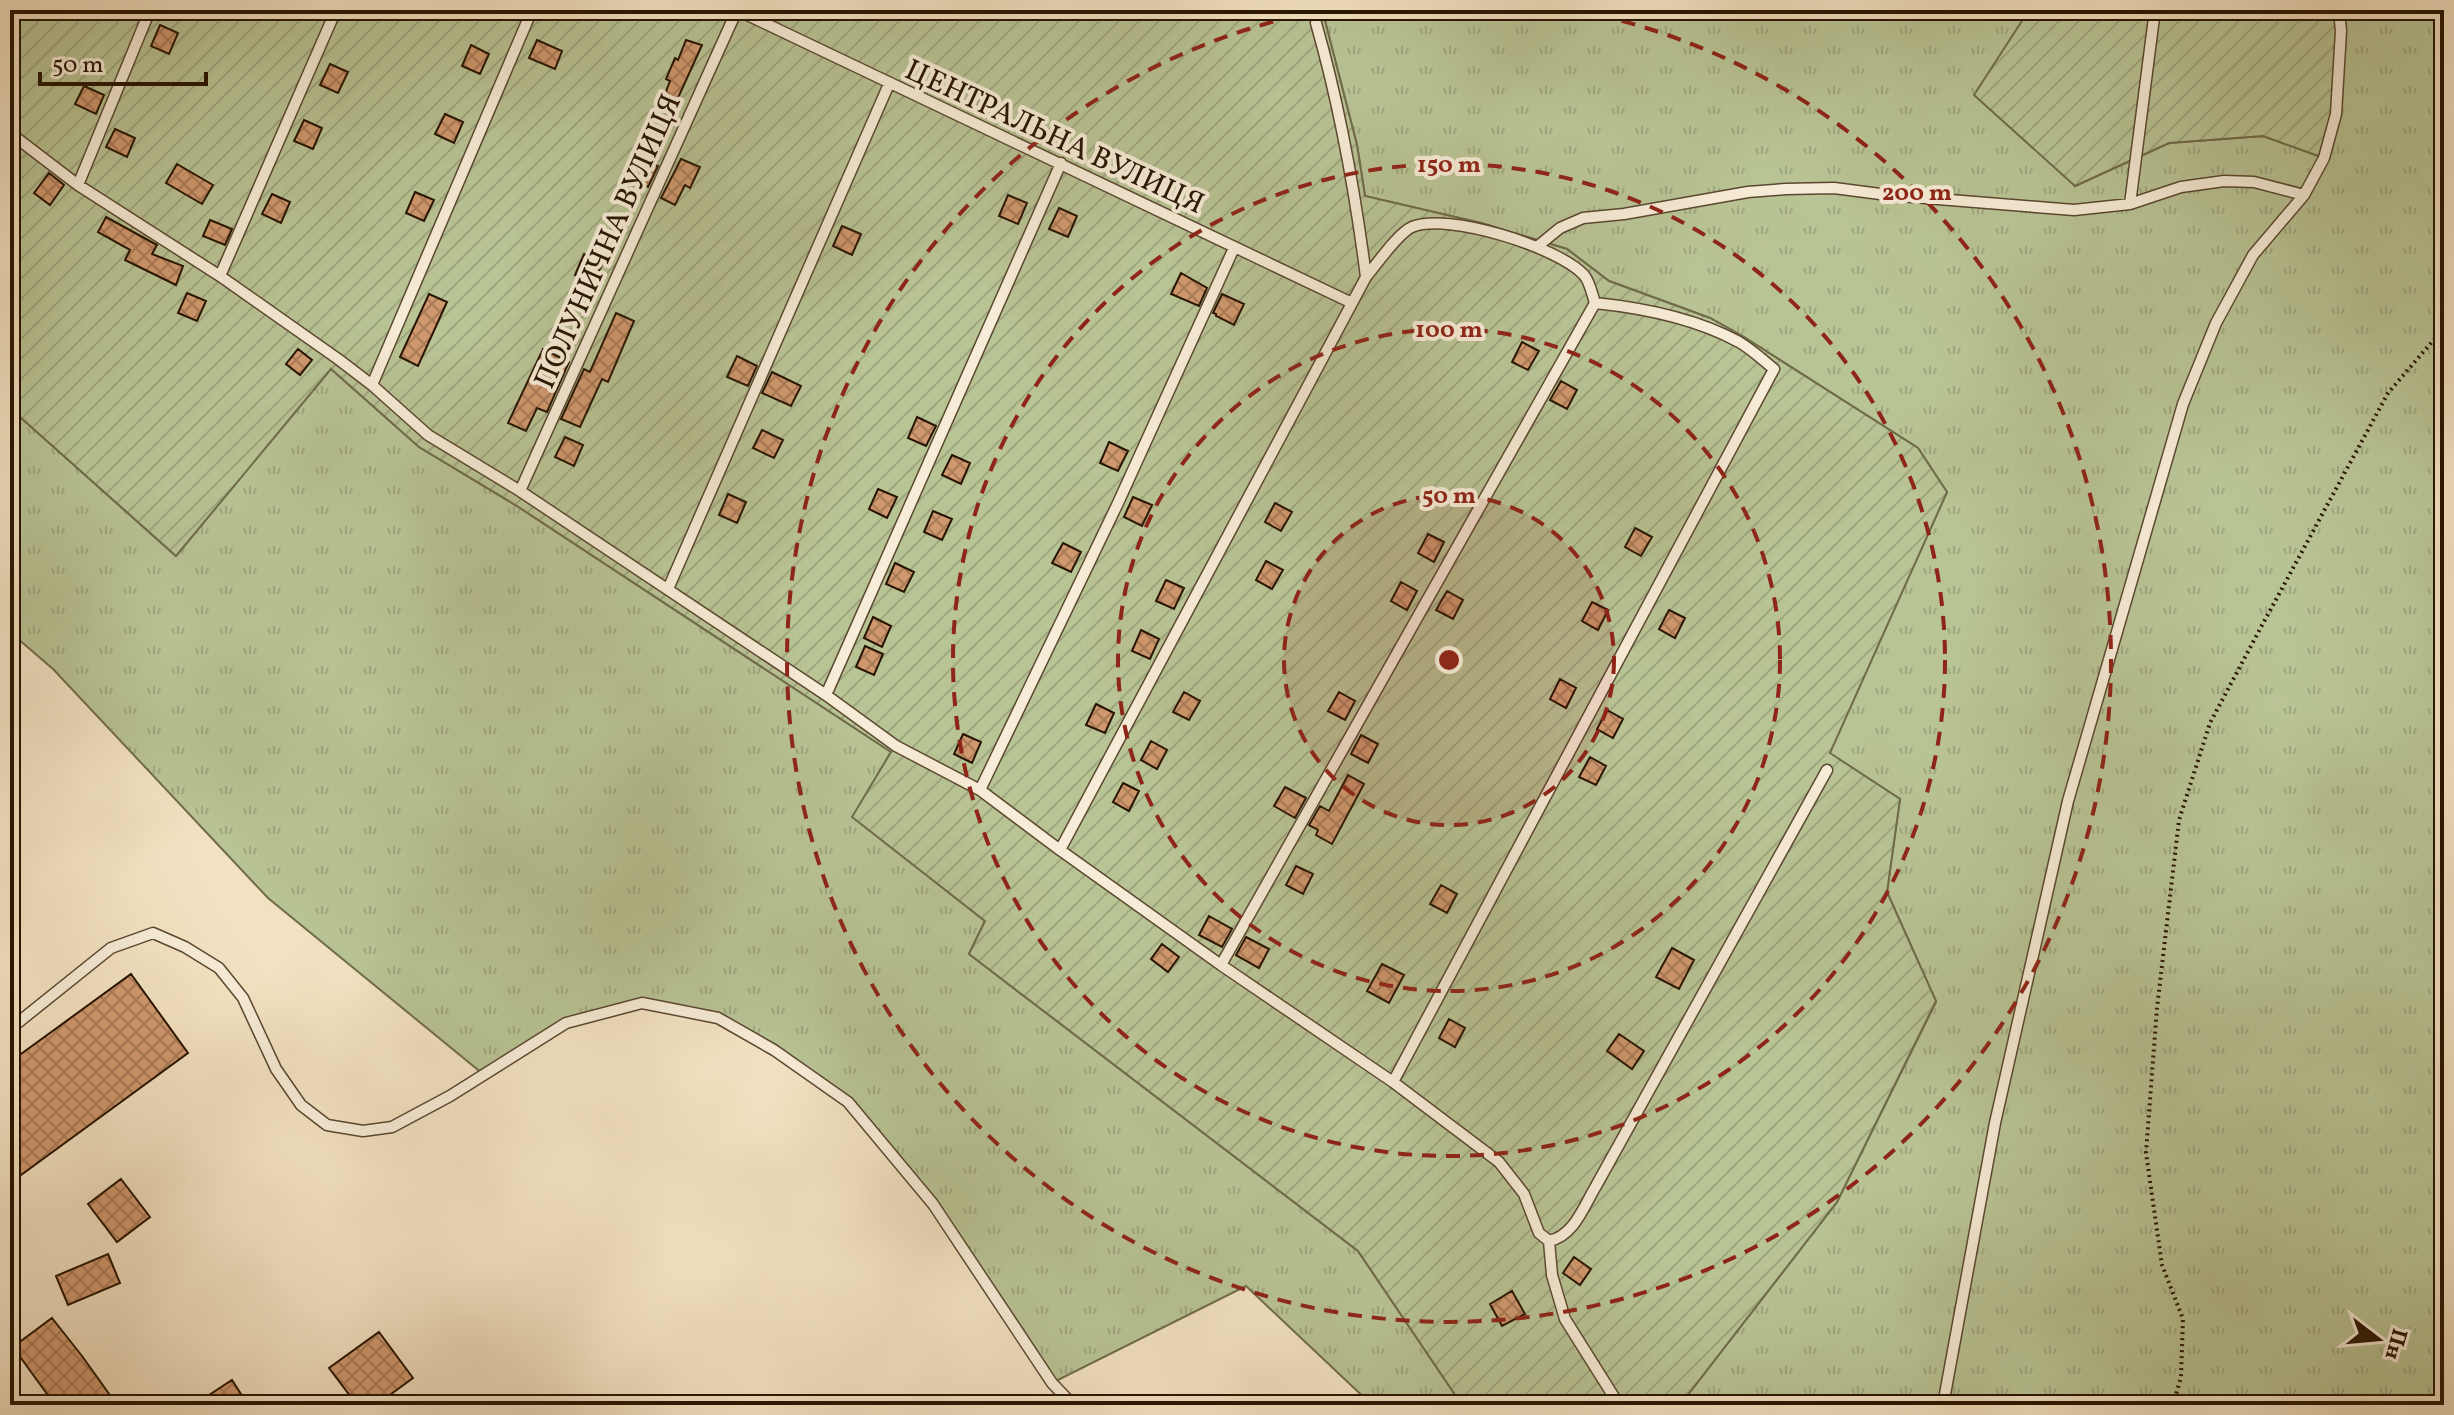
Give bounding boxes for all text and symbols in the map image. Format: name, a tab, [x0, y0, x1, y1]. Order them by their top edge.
scale bar	[40, 36, 206, 86]
text: 50 m	[52, 49, 104, 83]
street label: ЦЕНТРАЛЬНА ВУЛИЦЯ	[898, 50, 1211, 226]
street label: ПОЛУНИЧНА ВУЛИЦЯ	[525, 88, 693, 396]
text: 150 m	[1417, 149, 1481, 183]
text: 200 m	[1882, 177, 1952, 211]
text: 100 m	[1415, 314, 1483, 348]
text: 50 m	[1422, 480, 1476, 514]
centre of rings	[1435, 646, 1463, 674]
north arrow	[2338, 1299, 2418, 1379]
text: Пн	[2376, 1325, 2414, 1363]

